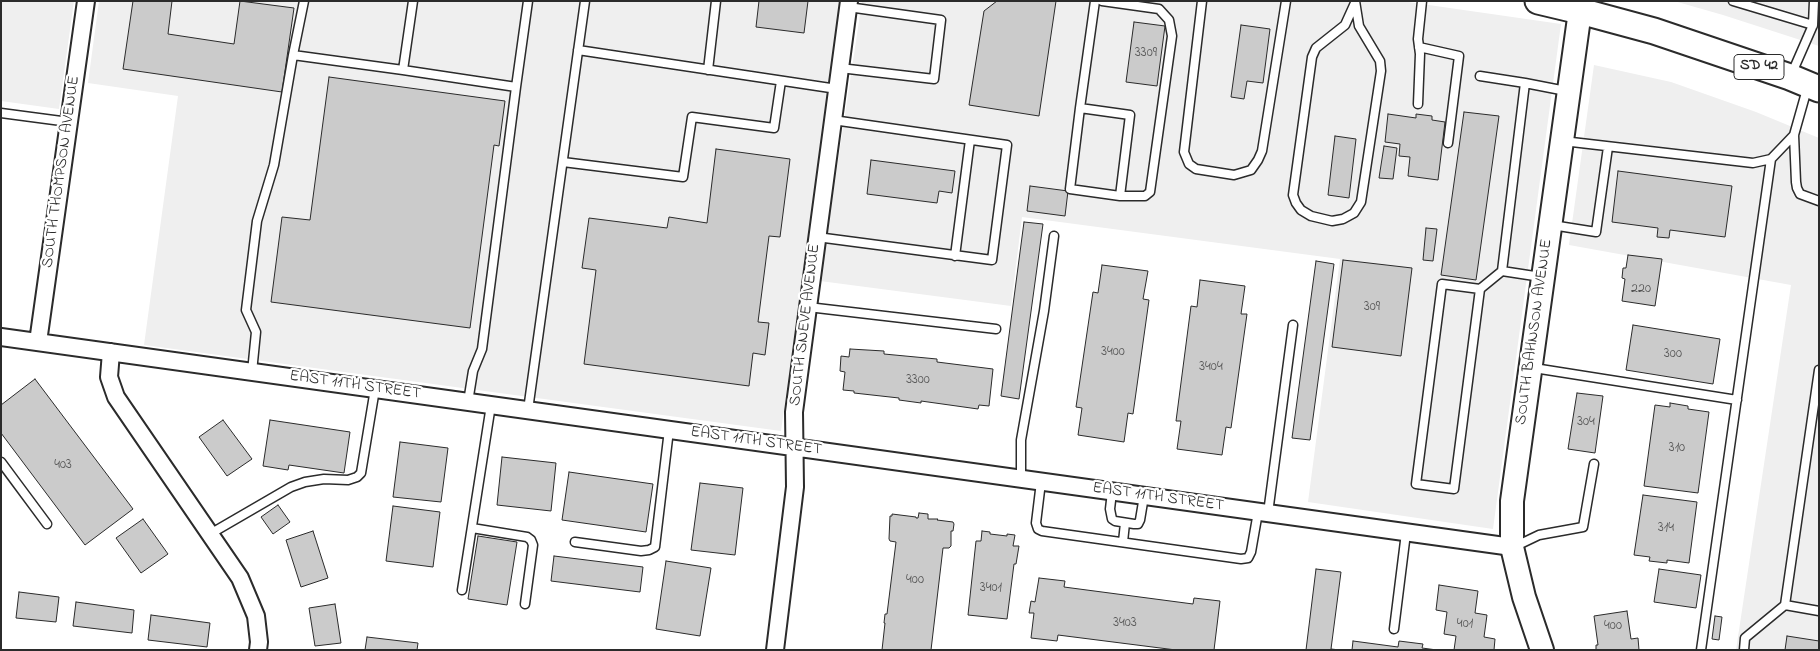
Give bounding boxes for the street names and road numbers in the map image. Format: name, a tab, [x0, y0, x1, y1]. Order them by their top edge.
road number: SD 42	[1734, 54, 1784, 80]
street label: SOUTH THOMPSON AVENUE	[39, 75, 85, 269]
street label: SOUTH BAHNSON AVENUE	[1512, 238, 1558, 426]
street label: SOUTH SNEVE AVENUE	[787, 243, 825, 407]
street label: EAST 11TH STREET	[288, 367, 422, 405]
street label: EAST 11TH STREET	[689, 423, 823, 461]
street label: EAST 11TH STREET	[1091, 479, 1225, 517]

